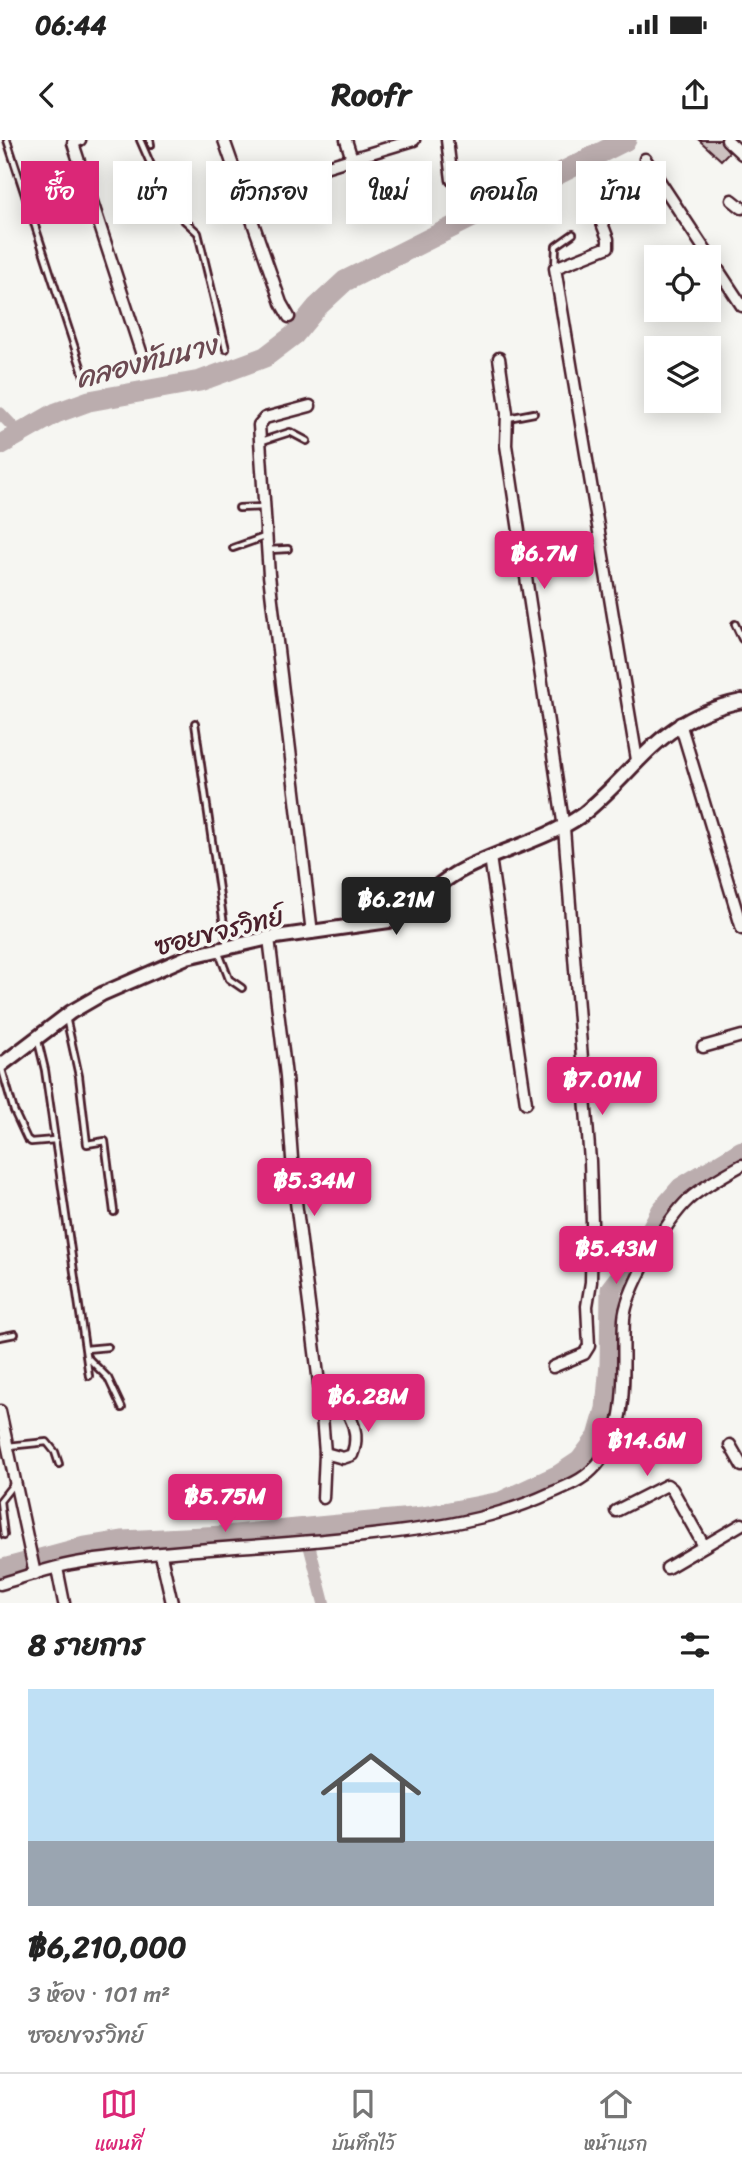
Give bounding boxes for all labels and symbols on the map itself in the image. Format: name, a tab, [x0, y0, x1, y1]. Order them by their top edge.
water label: คลองทับนาง	[70, 319, 226, 403]
pin: ฿6.7M	[495, 532, 593, 591]
pin: ฿6.21M	[339, 878, 453, 937]
street label: ซอยขจรวิทย์	[150, 892, 293, 969]
pin: ฿7.01M	[545, 1058, 659, 1117]
pin: ฿5.34M	[257, 1158, 371, 1218]
pin: ฿5.43M	[559, 1226, 673, 1286]
pin: ฿6.28M	[311, 1374, 425, 1434]
pin: ฿14.6M	[590, 1418, 704, 1478]
pin: ฿5.75M	[168, 1474, 282, 1534]

